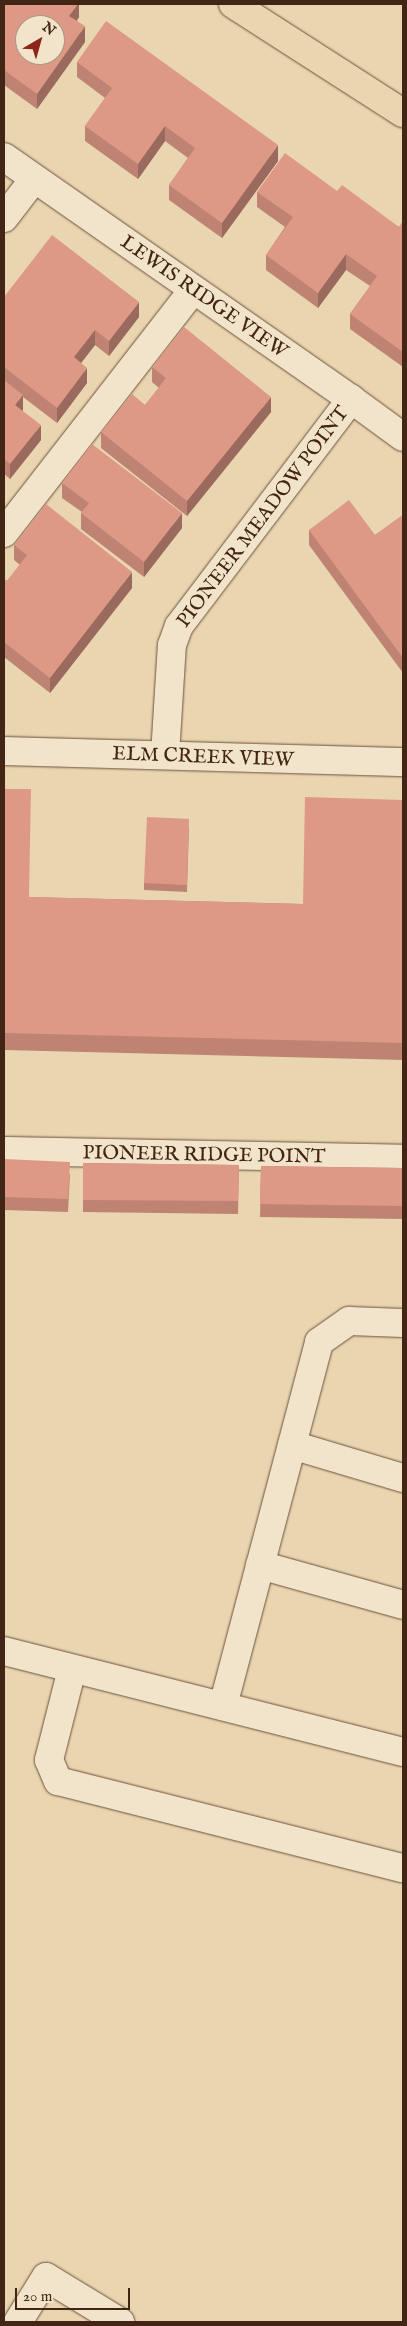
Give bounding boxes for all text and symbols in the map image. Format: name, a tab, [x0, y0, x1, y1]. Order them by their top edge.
north arrow	[15, 15, 65, 65]
text: N	[38, 18, 59, 40]
street label: LEWIS RIDGE VIEW	[116, 230, 292, 364]
street label: PIONEER MEADOW POINT	[172, 401, 354, 633]
street label: ELM CREEK VIEW	[112, 742, 294, 772]
street label: PIONEER RIDGE POINT	[82, 1141, 326, 1169]
scale bar	[18, 2278, 132, 2310]
text: 20 m	[23, 2287, 52, 2306]

